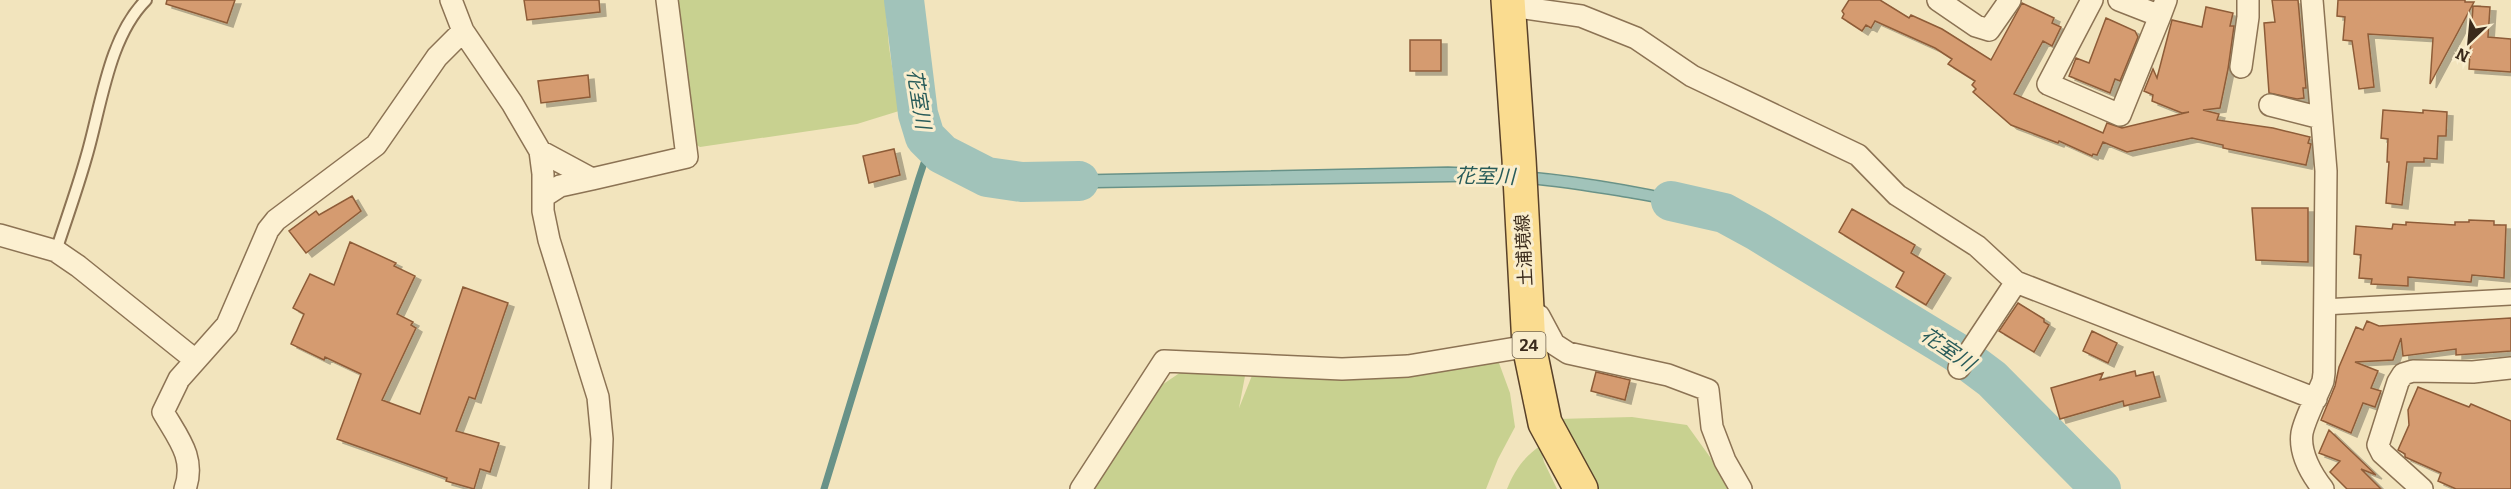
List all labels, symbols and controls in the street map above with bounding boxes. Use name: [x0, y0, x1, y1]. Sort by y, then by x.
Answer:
north arrow: [2439, 12, 2499, 72]
text: N: [2453, 44, 2472, 66]
water label: 花室川: [902, 67, 936, 132]
water label: 花室川: [1455, 163, 1517, 189]
street label: 土浦境線: [1511, 213, 1537, 287]
water label: 花室川: [1916, 322, 1981, 377]
road number: 24: [1512, 332, 1546, 358]

